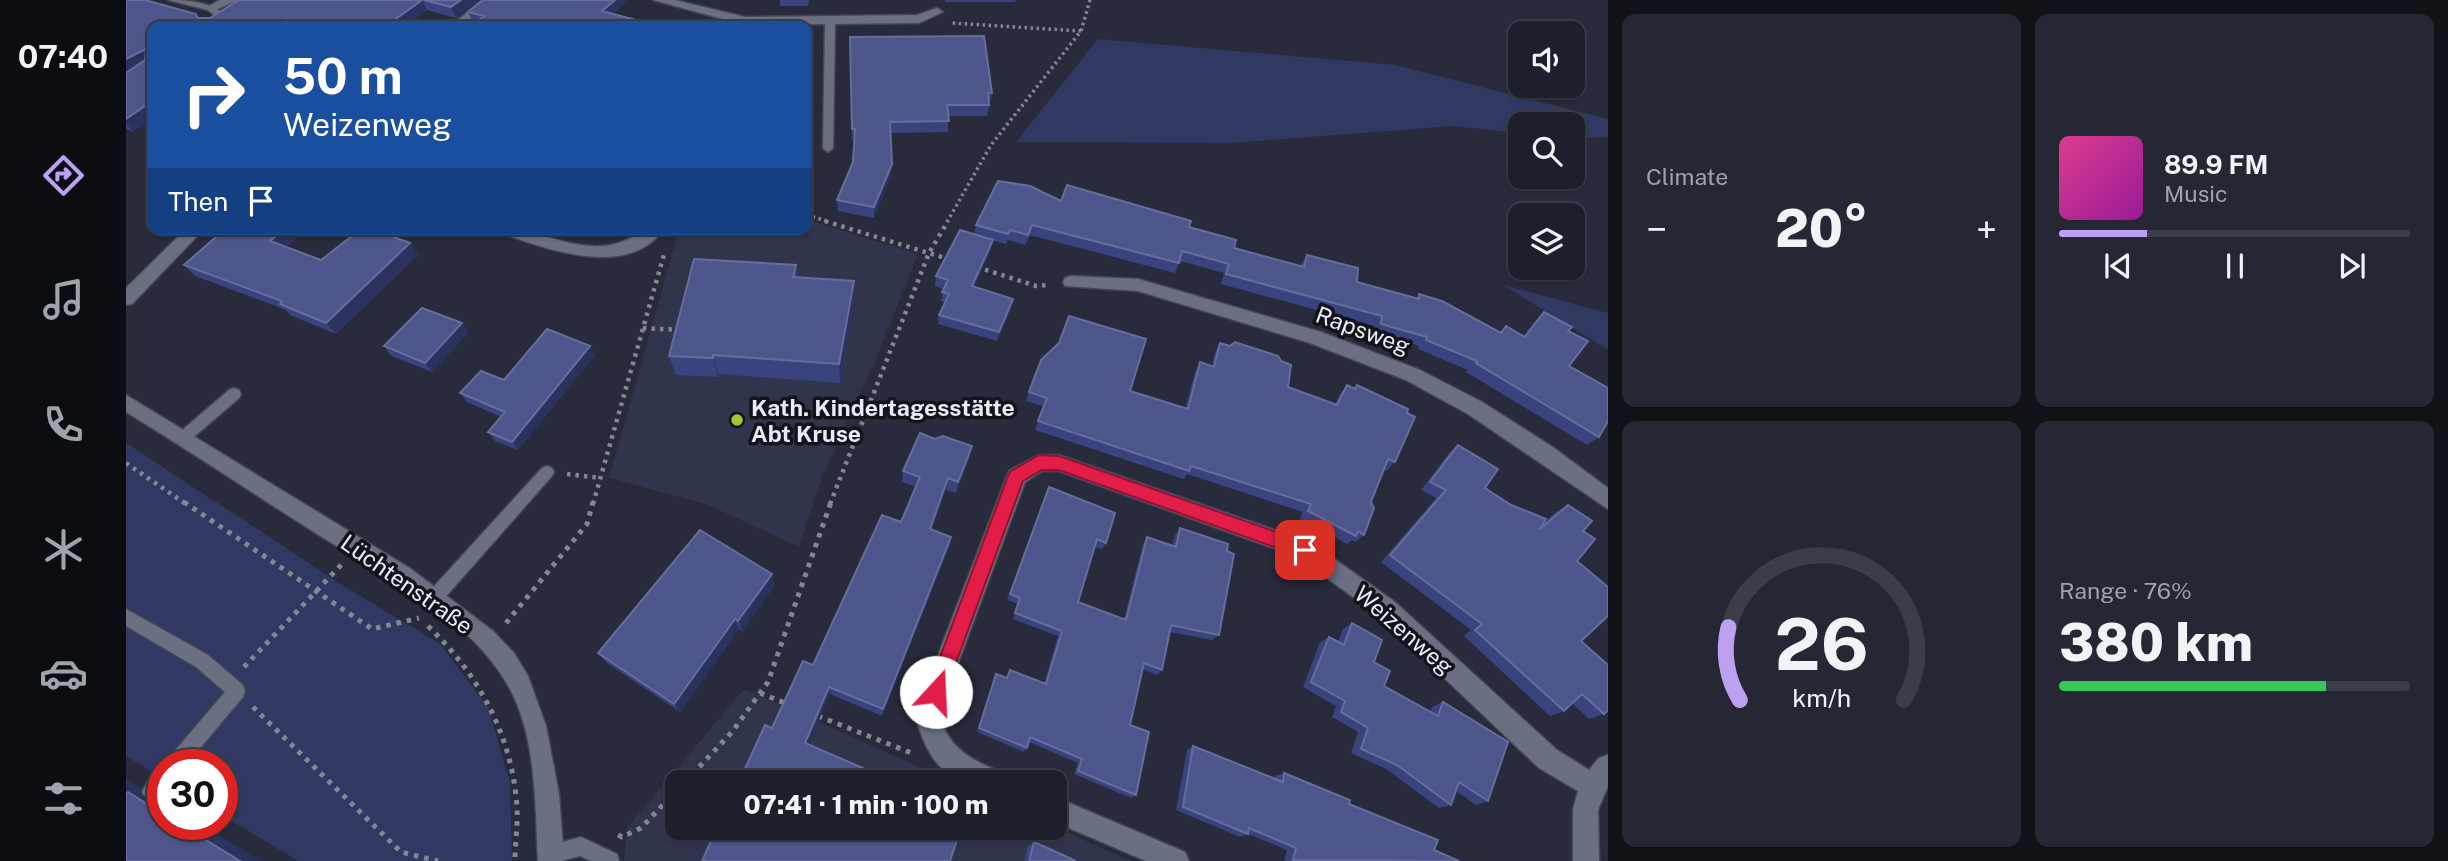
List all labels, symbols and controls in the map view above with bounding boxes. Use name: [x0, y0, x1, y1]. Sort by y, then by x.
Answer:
map controls: [1508, 21, 1585, 280]
button: sound: [1508, 21, 1585, 98]
text: 07:40: [18, 38, 108, 75]
text: 50 m: [283, 47, 403, 105]
icon: right: [168, 49, 259, 140]
text: Weizenweg: [283, 106, 452, 143]
button: search: [1508, 112, 1585, 189]
text: 89.9 FM: [2164, 149, 2268, 180]
icon: directions: [39, 151, 88, 200]
text: Climate: [1646, 163, 1728, 190]
text: Music: [2164, 180, 2228, 207]
icon: arrive: [242, 182, 280, 220]
text: Then: [168, 186, 228, 217]
text: 20°: [1775, 198, 1868, 259]
button: layers: [1508, 203, 1585, 280]
text: −: [1646, 207, 1667, 252]
text: +: [1976, 207, 1997, 252]
icon: previous: [2099, 247, 2137, 285]
icon: pause: [2216, 247, 2254, 285]
icon: next: [2333, 247, 2371, 285]
icon: music: [39, 275, 88, 324]
street label: Rapsweg: [1312, 301, 1414, 359]
place label: Kath. Kindertagesstätte Abt Kruse: [751, 394, 1015, 447]
icon: phone: [39, 400, 88, 449]
marker: Kath. Kindertagesstätte Abt Kruse: [729, 412, 745, 428]
pin: [1275, 520, 1335, 580]
icon: climate: [39, 525, 88, 574]
street label: Lüchtenstraße: [336, 529, 478, 639]
icon: arrive: [1286, 531, 1324, 569]
text: Range · 76%: [2059, 577, 2192, 604]
street label: Weizenweg: [1349, 580, 1459, 680]
text: 26: [1774, 601, 1869, 686]
text: 380 km: [2059, 612, 2253, 673]
icon: car: [39, 649, 88, 698]
position arrow: [899, 655, 973, 729]
text: km/h: [1792, 683, 1851, 713]
speed limit sign: 30: [147, 749, 238, 840]
icon: filters: [39, 774, 88, 823]
text: 07:41 · 1 min · 100 m: [744, 789, 988, 820]

